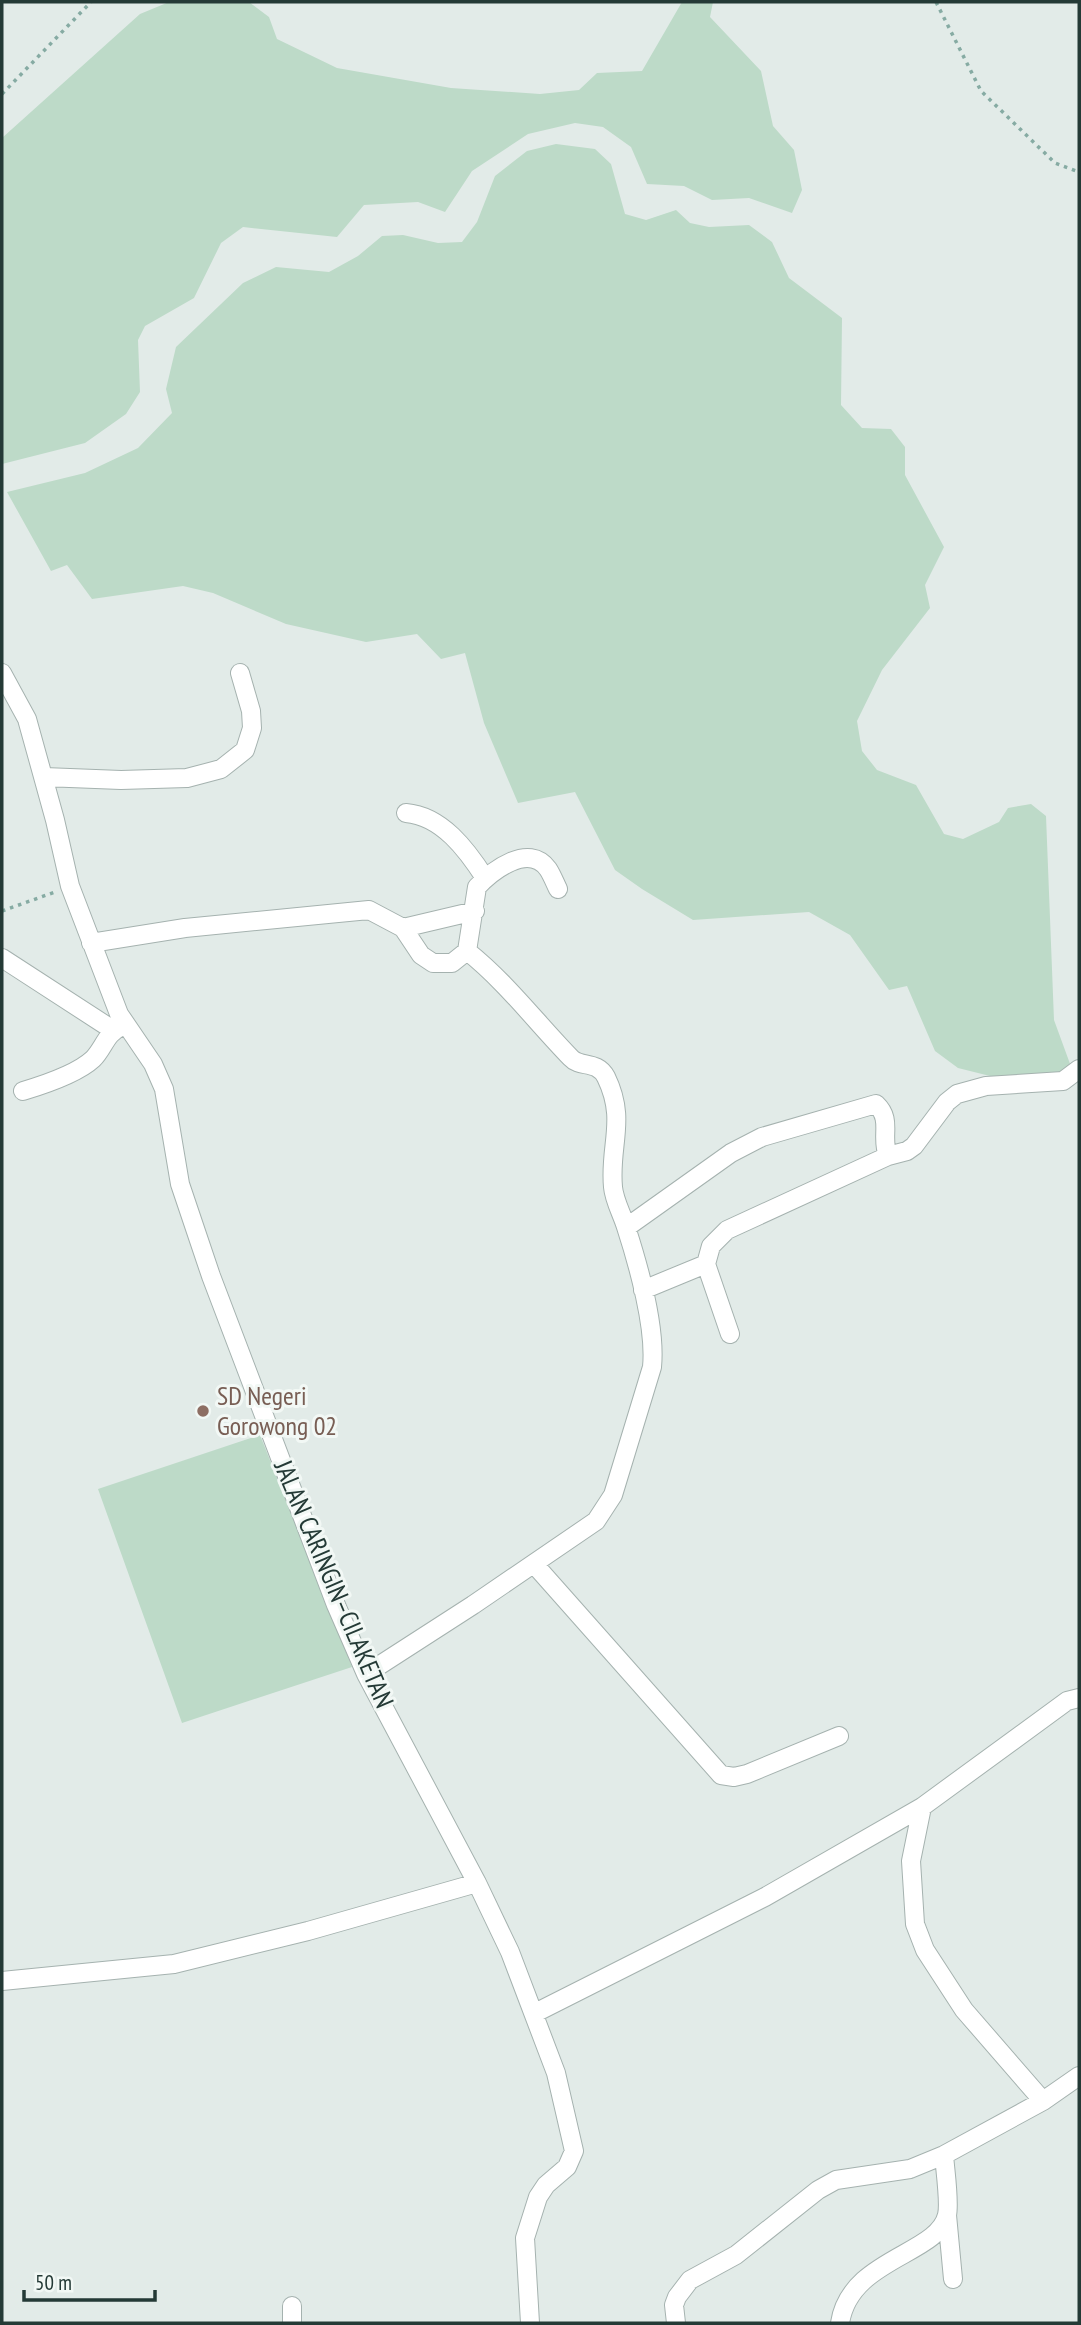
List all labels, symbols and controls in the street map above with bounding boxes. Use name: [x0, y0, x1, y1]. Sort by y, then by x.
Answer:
place label: SD Negeri Gorowong 02: [217, 1379, 337, 1442]
marker: SD Negeri Gorowong 02: [195, 1403, 211, 1419]
street label: JALAN CARINGIN–CILAKETAN: [267, 1454, 402, 1713]
scale bar: [24, 2258, 156, 2302]
text: 50 m: [35, 2269, 72, 2296]

